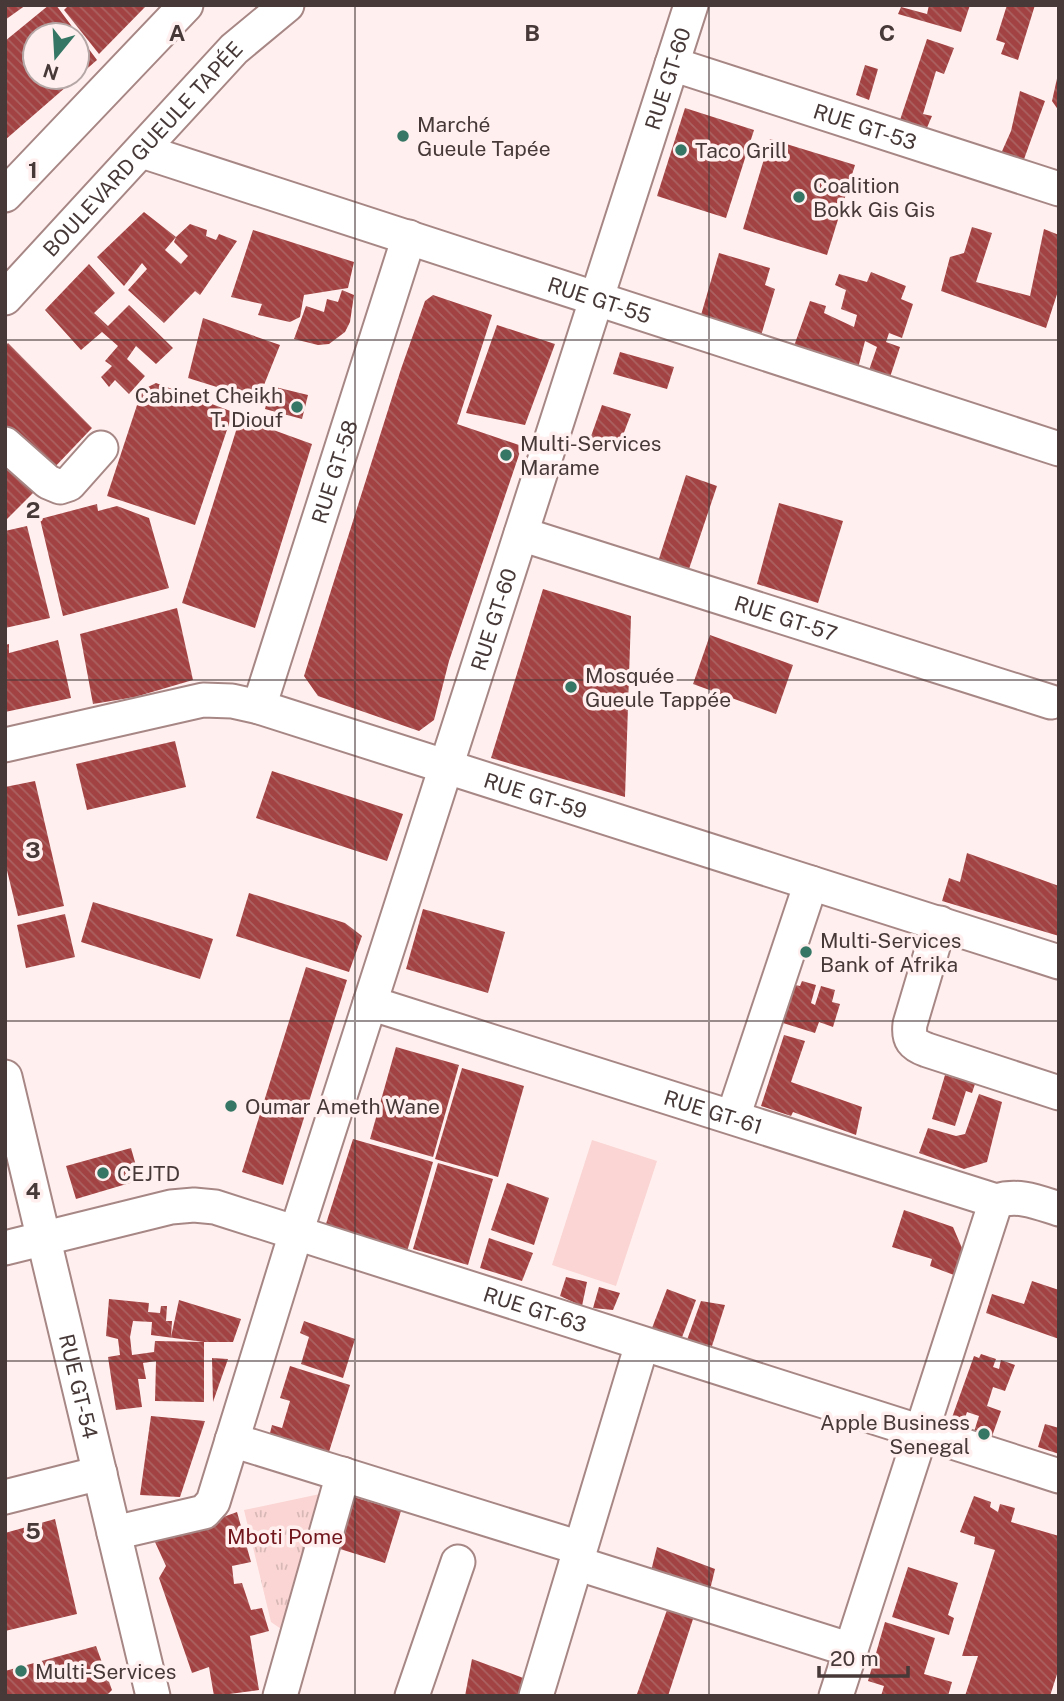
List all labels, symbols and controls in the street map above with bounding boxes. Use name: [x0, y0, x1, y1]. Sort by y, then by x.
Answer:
text: A: [169, 19, 186, 46]
text: B: [524, 19, 540, 46]
text: C: [879, 19, 895, 46]
north arrow: [21, 21, 91, 91]
street label: RUE GT-60: [639, 24, 695, 133]
street label: BOULEVARD GUEULE TAPÉE: [37, 36, 247, 261]
text: N: [40, 59, 61, 85]
street label: RUE GT-53: [810, 98, 920, 155]
place label: Marché Gueule Tapée: [417, 112, 551, 161]
marker: Marché Gueule Tapée: [395, 128, 411, 144]
place label: Taco Grill: [695, 138, 787, 163]
marker: Taco Grill: [673, 142, 689, 158]
text: 1: [28, 156, 38, 183]
place label: Coalition Bokk Gis Gis: [813, 173, 935, 222]
marker: Coalition Bokk Gis Gis: [791, 189, 807, 205]
street label: RUE GT-55: [545, 271, 654, 328]
place label: Cabinet Cheikh T. Diouf: [135, 383, 283, 432]
marker: Cabinet Cheikh T. Diouf: [289, 399, 305, 415]
street label: RUE GT-58: [306, 417, 362, 527]
place label: Multi-Services Marame: [520, 431, 661, 480]
marker: Multi-Services Marame: [498, 447, 514, 463]
text: 2: [26, 496, 40, 523]
street label: RUE GT-60: [465, 565, 522, 674]
street label: RUE GT-57: [731, 590, 841, 646]
place label: Mosquée Gueule Tappée: [585, 663, 731, 712]
marker: Mosquée Gueule Tappée: [563, 679, 579, 695]
street label: RUE GT-59: [481, 767, 590, 823]
text: 3: [25, 836, 41, 863]
place label: Multi-Services Bank of Afrika: [820, 928, 961, 977]
marker: Multi-Services Bank of Afrika: [798, 944, 814, 960]
street label: RUE GT-61: [661, 1084, 766, 1139]
place label: Oumar Ameth Wane: [245, 1094, 440, 1119]
marker: Oumar Ameth Wane: [223, 1098, 239, 1114]
place label: CEJTD: [117, 1161, 180, 1186]
marker: CEJTD: [95, 1165, 111, 1181]
text: 4: [25, 1177, 41, 1204]
street label: RUE GT-63: [480, 1281, 590, 1337]
street label: RUE GT-54: [54, 1331, 104, 1441]
place label: Apple Business Senegal: [820, 1410, 970, 1459]
marker: Apple Business Senegal: [976, 1426, 992, 1442]
text: 5: [25, 1517, 41, 1544]
park label: Mboti Pome: [227, 1524, 343, 1549]
scale bar: [819, 1634, 908, 1678]
text: 20 m: [830, 1646, 879, 1671]
place label: Multi-Services: [35, 1659, 176, 1684]
marker: Multi-Services: [13, 1663, 29, 1679]

